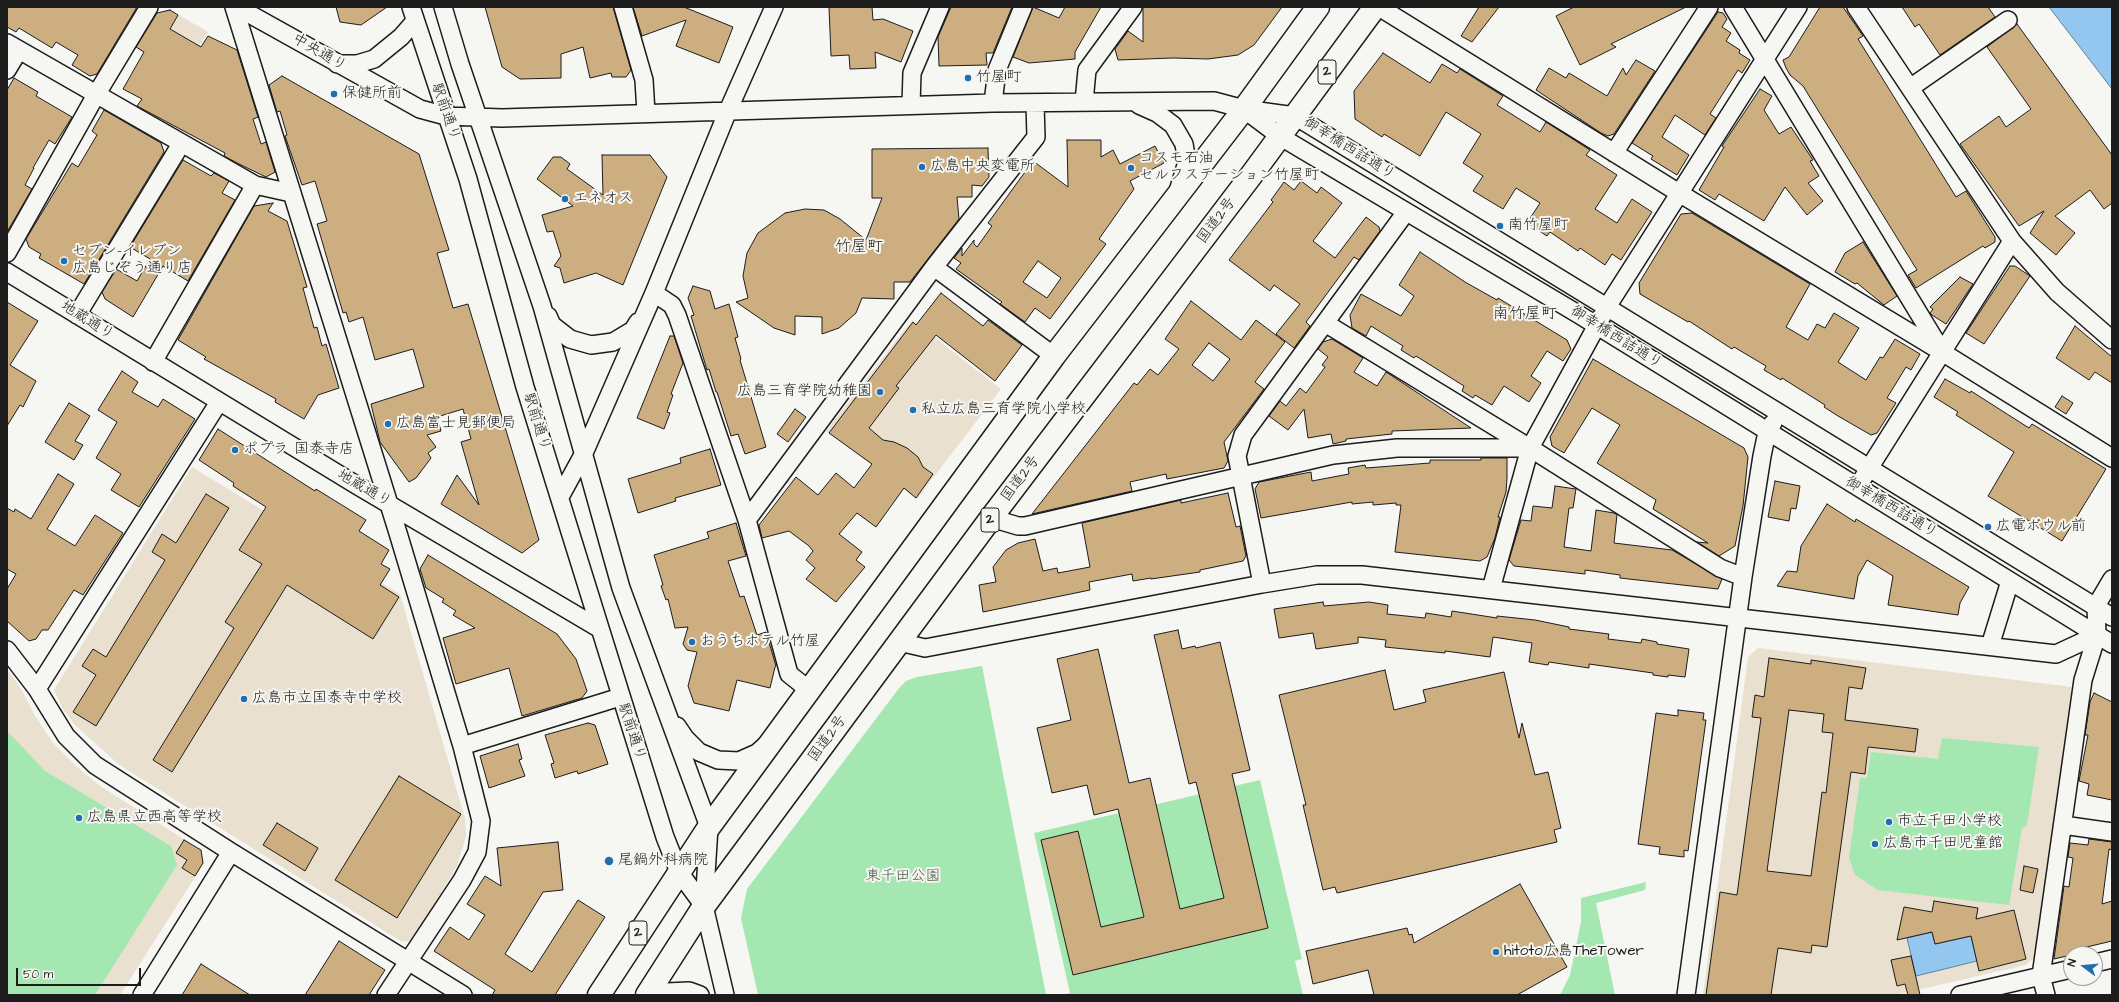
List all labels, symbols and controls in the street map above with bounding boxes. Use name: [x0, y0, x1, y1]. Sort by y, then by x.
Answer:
street label: 中央通り: [289, 30, 349, 76]
road number: 2: [1318, 60, 1336, 84]
place label: 竹屋町: [976, 69, 1021, 87]
marker: 竹屋町: [963, 73, 973, 83]
street label: 駅前通り: [427, 81, 463, 143]
place label: 保健所前: [342, 85, 402, 103]
marker: 保健所前: [329, 89, 339, 99]
street label: 御幸橋西詰通り: [1300, 114, 1398, 184]
place label: コスモ石油 セルフステーション竹屋町: [1139, 150, 1319, 185]
place label: 広島中央変電所: [930, 158, 1035, 176]
marker: 広島中央変電所: [917, 162, 927, 172]
marker: コスモ石油 セルフステーション竹屋町: [1126, 163, 1136, 173]
place label: エネオス: [573, 190, 633, 208]
marker: エネオス: [560, 194, 570, 204]
street label: 国道2号: [1194, 194, 1240, 248]
place label: 南竹屋町: [1508, 217, 1568, 235]
marker: 南竹屋町: [1495, 221, 1505, 231]
district label: 竹屋町: [835, 238, 883, 258]
place label: セブン-イレブン 広島じぞう通り店: [72, 243, 192, 278]
marker: セブン-イレブン 広島じぞう通り店: [59, 256, 69, 266]
street label: 地蔵通り: [57, 297, 117, 345]
street label: 御幸橋西詰通り: [1567, 303, 1665, 373]
district label: 南竹屋町: [1493, 305, 1557, 325]
place label: 広島三育学院幼稚園: [737, 383, 872, 401]
marker: 広島三育学院幼稚園: [875, 387, 885, 397]
street label: 駅前通り: [519, 391, 553, 453]
place label: 私立広島三育学院小学校: [921, 401, 1086, 419]
marker: 私立広島三育学院小学校: [908, 405, 918, 415]
place label: 広島富士見郵便局: [396, 415, 516, 433]
marker: 広島富士見郵便局: [383, 419, 393, 429]
place label: ポプラ 国泰寺店: [243, 441, 354, 459]
marker: ポプラ 国泰寺店: [230, 445, 240, 455]
street label: 国道2号: [998, 452, 1044, 506]
street label: 地蔵通り: [334, 466, 394, 512]
street label: 御幸橋西詰通り: [1841, 473, 1941, 543]
road number: 2: [981, 508, 999, 532]
place label: 広電ボウル前: [1996, 518, 2086, 536]
marker: 広電ボウル前: [1983, 522, 1993, 532]
place label: おうちホテル竹屋: [700, 633, 820, 651]
marker: おうちホテル竹屋: [687, 637, 697, 647]
place label: 広島市立国泰寺中学校: [252, 690, 402, 708]
marker: 広島市立国泰寺中学校: [239, 694, 249, 704]
street label: 駅前通り: [613, 701, 649, 763]
street label: 国道2号: [805, 712, 851, 766]
place label: 広島県立西高等学校: [87, 809, 222, 827]
marker: 広島県立西高等学校: [74, 813, 84, 823]
place label: 市立千田小学校: [1897, 813, 2002, 831]
marker: 市立千田小学校: [1884, 817, 1894, 827]
place label: 広島市千田児童館: [1883, 835, 2003, 853]
marker: 広島市千田児童館: [1870, 839, 1880, 849]
place label: 尾鍋外科病院: [618, 852, 708, 870]
marker: 尾鍋外科病院: [603, 855, 615, 867]
park label: 東千田公園: [866, 868, 940, 886]
road number: 2: [629, 921, 647, 945]
place label: hitoto広島TheTower: [1504, 943, 1644, 961]
north arrow: [2063, 946, 2103, 986]
marker: hitoto広島TheTower: [1491, 947, 1501, 957]
text: N: [2064, 957, 2080, 968]
scale bar: [18, 960, 143, 986]
text: 50 m: [23, 966, 53, 983]

